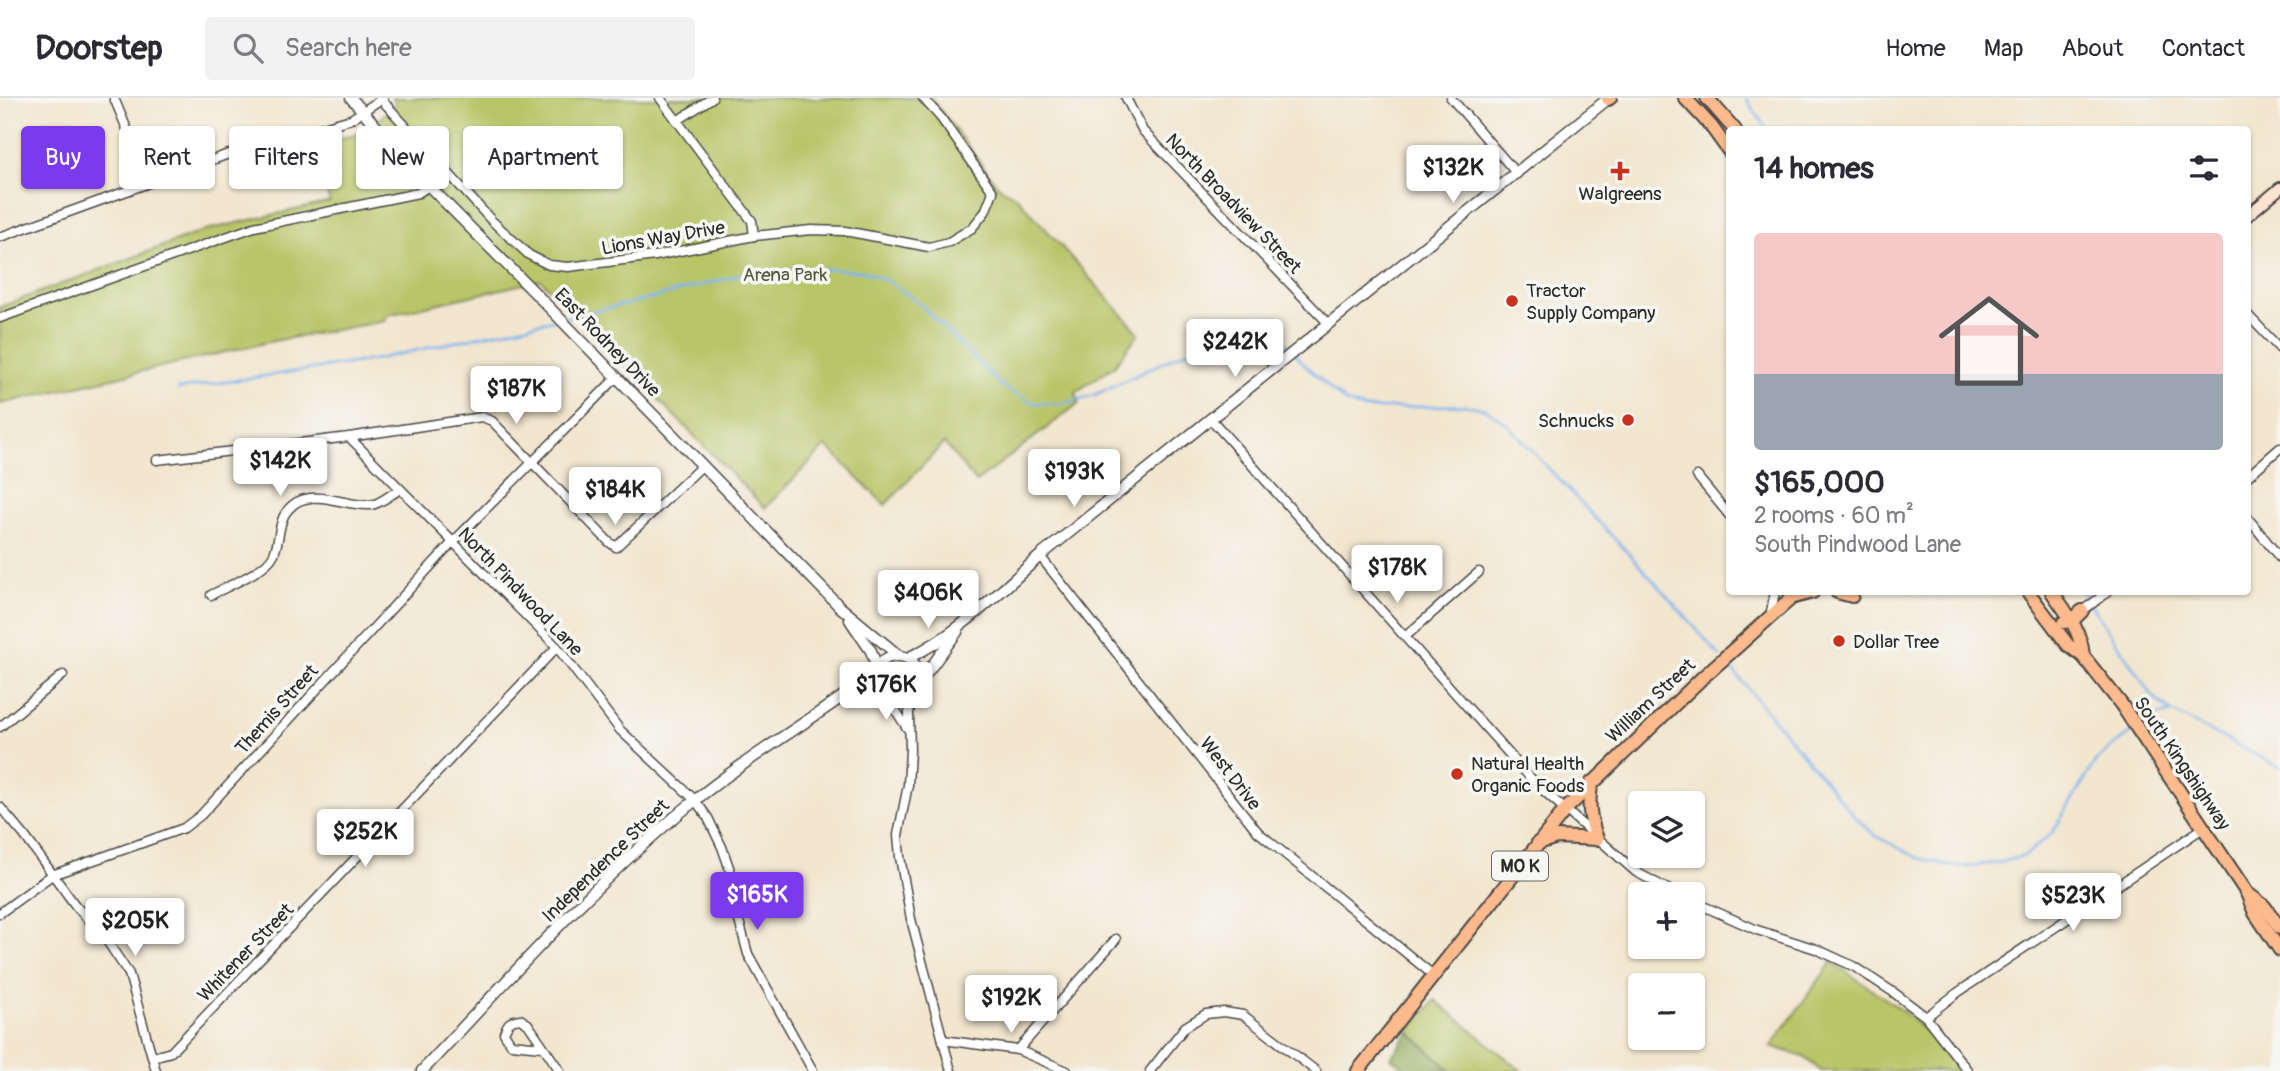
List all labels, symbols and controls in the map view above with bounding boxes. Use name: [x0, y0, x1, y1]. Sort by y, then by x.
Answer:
search box: [205, 17, 695, 80]
text: Doorstep: [35, 28, 163, 69]
icon: search: [229, 29, 267, 67]
text: Search here: [285, 32, 412, 64]
text: Home: [1885, 34, 1946, 63]
text: Map: [1984, 34, 2024, 63]
text: About: [2062, 34, 2124, 63]
text: Contact: [2162, 34, 2245, 63]
chip: Buy: [21, 126, 105, 189]
chip: Rent: [119, 126, 215, 189]
chip: Filters: [229, 126, 342, 189]
chip: New: [356, 126, 449, 189]
chip: Apartment: [463, 126, 623, 189]
street label: North Broadview Street: [1160, 129, 1307, 279]
pin: $132K: [1404, 146, 1502, 205]
icon: filters: [2185, 149, 2223, 187]
text: 14 homes: [1754, 150, 1874, 187]
text: $132K: [1422, 153, 1484, 182]
marker: Walgreens: [1612, 163, 1628, 179]
place label: Walgreens: [1579, 182, 1662, 206]
street label: Lions Way Drive: [600, 215, 727, 261]
park label: Arena Park: [743, 263, 827, 287]
icon: home: [1926, 278, 2052, 404]
place label: Tractor Supply Company: [1526, 279, 1655, 325]
street label: East Rodney Drive: [549, 283, 666, 403]
marker: Tractor Supply Company: [1504, 293, 1520, 309]
pin: $242K: [1186, 320, 1284, 379]
text: $242K: [1202, 327, 1268, 356]
pin: $187K: [467, 366, 565, 426]
text: $187K: [486, 374, 546, 403]
place label: Schnucks: [1538, 409, 1614, 433]
marker: Schnucks: [1620, 412, 1636, 428]
pin: $142K: [231, 438, 329, 498]
text: $142K: [249, 446, 311, 475]
pin: $193K: [1025, 450, 1123, 509]
text: $193K: [1044, 457, 1104, 486]
text: $165,000: [1754, 464, 1885, 501]
pin: $184K: [566, 468, 664, 527]
text: $184K: [585, 475, 645, 504]
text: 2 rooms · 60 m²: [1754, 501, 1914, 530]
street label: North Pindwood Lane: [453, 522, 588, 662]
text: South Pindwood Lane: [1754, 530, 1961, 559]
pin: $178K: [1348, 546, 1446, 605]
text: $178K: [1367, 553, 1427, 582]
pin: $406K: [879, 570, 977, 630]
text: $406K: [894, 578, 962, 607]
place label: Dollar Tree: [1853, 630, 1940, 654]
marker: Dollar Tree: [1831, 633, 1847, 649]
street label: William Street: [1601, 653, 1701, 748]
street label: Themis Street: [230, 659, 324, 760]
pin: $176K: [837, 662, 935, 722]
text: $176K: [856, 670, 916, 699]
street label: South Kingshighway: [2129, 692, 2236, 835]
street label: West Drive: [1194, 732, 1267, 816]
place label: Natural Health Organic Foods: [1471, 752, 1585, 798]
marker: Natural Health Organic Foods: [1449, 766, 1465, 782]
map controls: [1628, 791, 1705, 1050]
button: layers: [1628, 791, 1705, 868]
street label: Independence Street: [537, 794, 675, 928]
pin: $252K: [316, 810, 414, 869]
text: $252K: [333, 817, 397, 846]
road number: MO K: [1492, 852, 1548, 880]
pin: $165K: [708, 872, 806, 932]
pin: $523K: [2024, 874, 2122, 933]
text: $165K: [726, 880, 788, 909]
text: $523K: [2041, 881, 2105, 910]
button: +: [1628, 882, 1705, 959]
pin: $205K: [86, 898, 184, 958]
street label: Whitener Street: [193, 898, 299, 1007]
text: $205K: [101, 906, 169, 935]
button: −: [1628, 973, 1705, 1050]
pin: $192K: [962, 976, 1060, 1035]
text: $192K: [981, 983, 1041, 1012]

